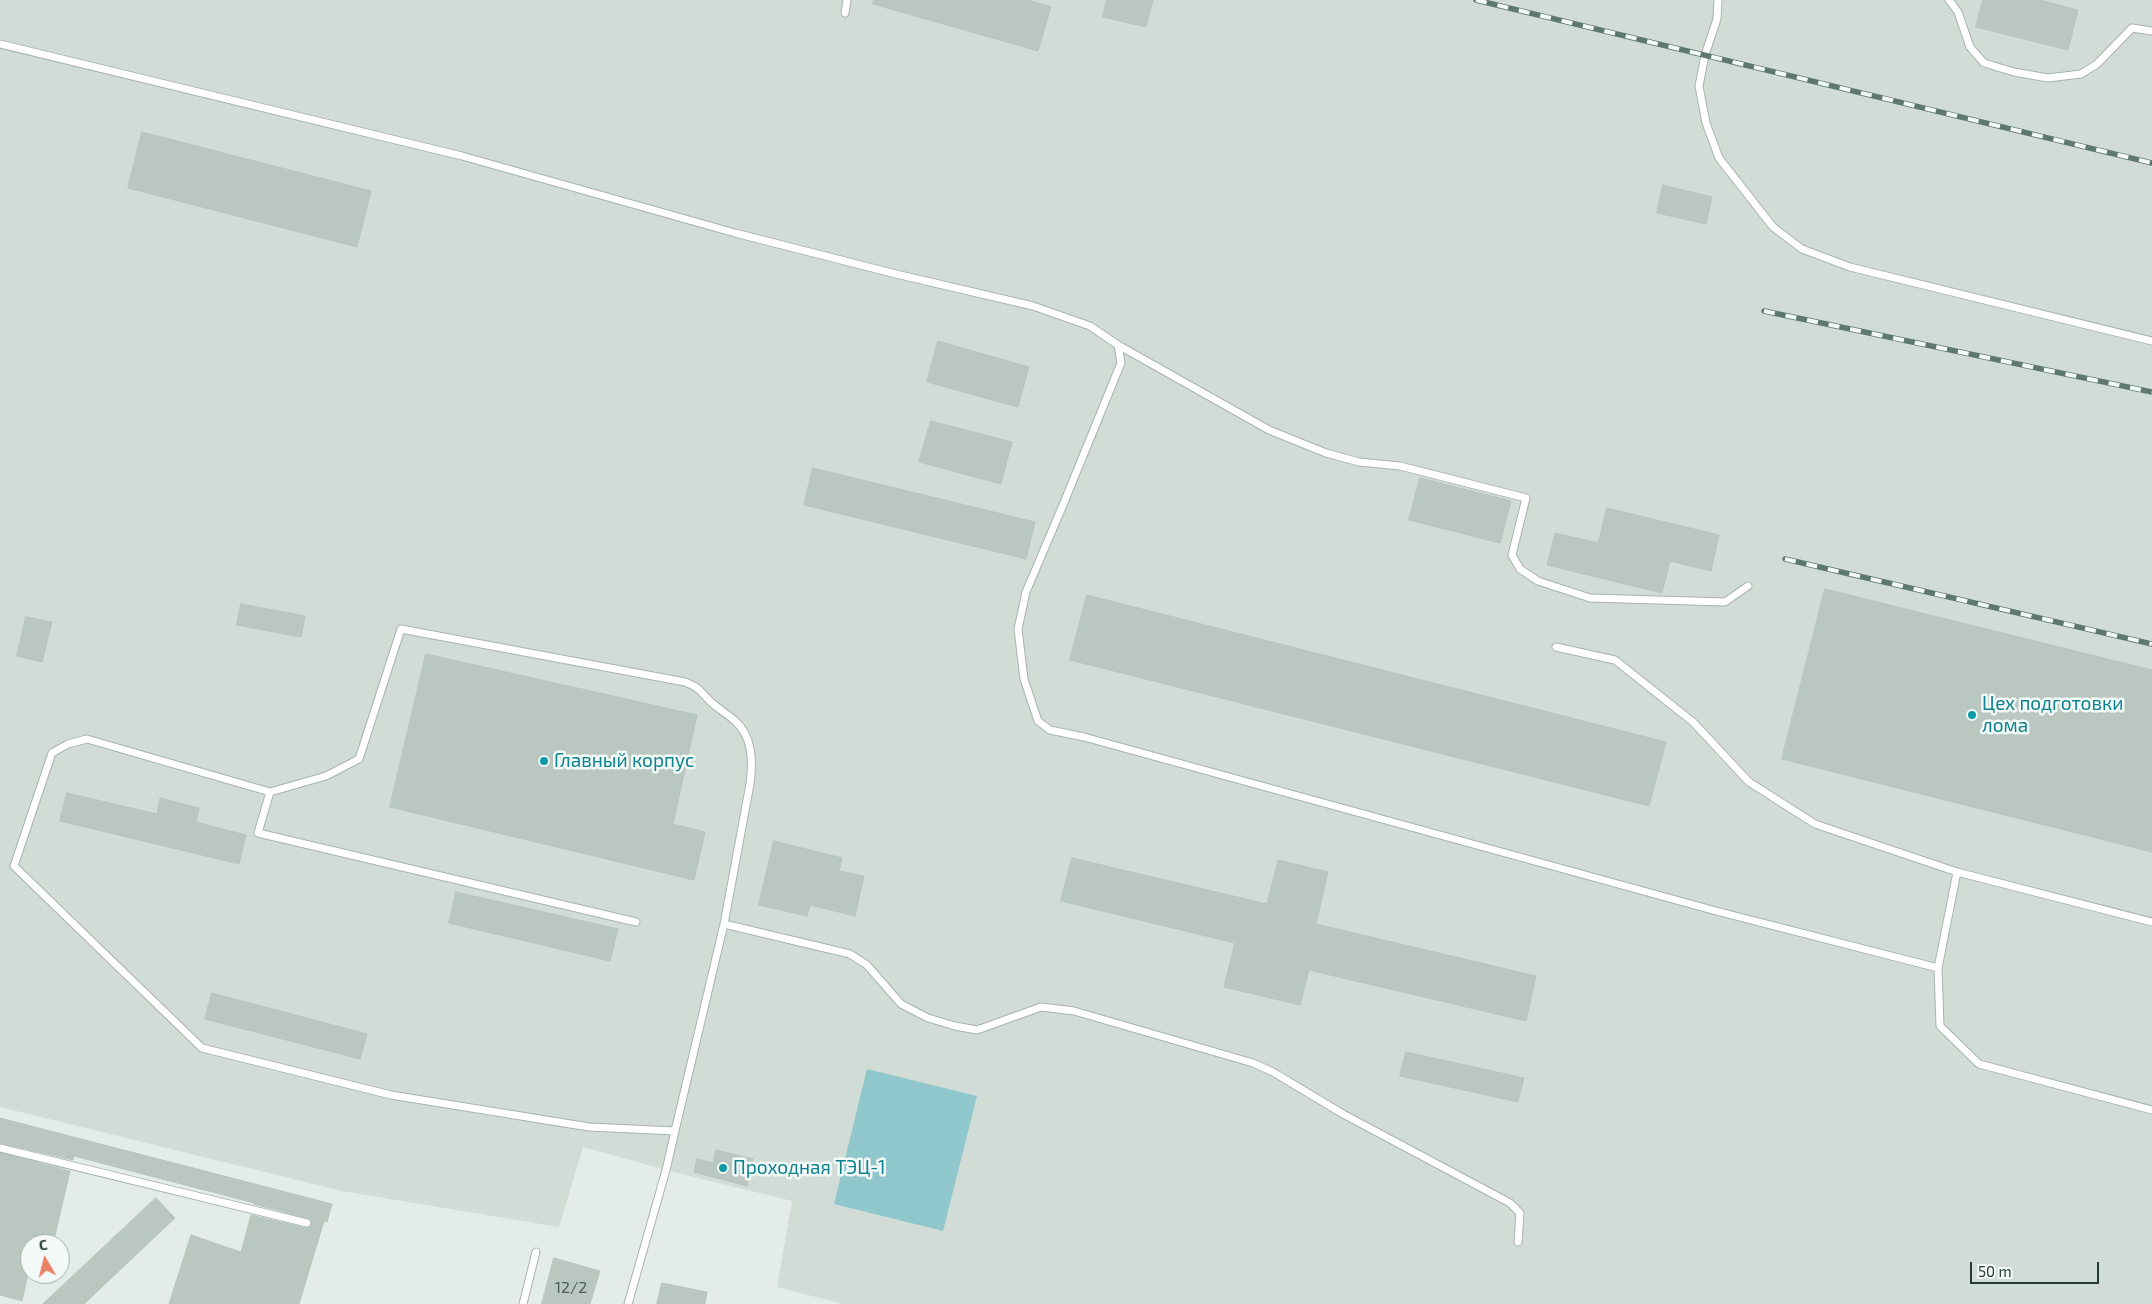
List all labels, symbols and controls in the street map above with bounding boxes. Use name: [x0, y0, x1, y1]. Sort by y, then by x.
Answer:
place label: Цех подготовки лома: [1982, 693, 2123, 737]
marker: Цех подготовки лома: [1966, 709, 1978, 721]
place label: Главный корпус: [554, 750, 694, 772]
marker: Главный корпус: [538, 755, 550, 767]
place label: Проходная ТЭЦ-1: [733, 1157, 886, 1179]
marker: Проходная ТЭЦ-1: [717, 1162, 729, 1174]
north arrow: [20, 1234, 70, 1284]
text: С: [38, 1236, 48, 1254]
scale bar: [1972, 1252, 2101, 1284]
text: 50 m: [1978, 1262, 2012, 1280]
house number: 12/2: [555, 1278, 587, 1298]

